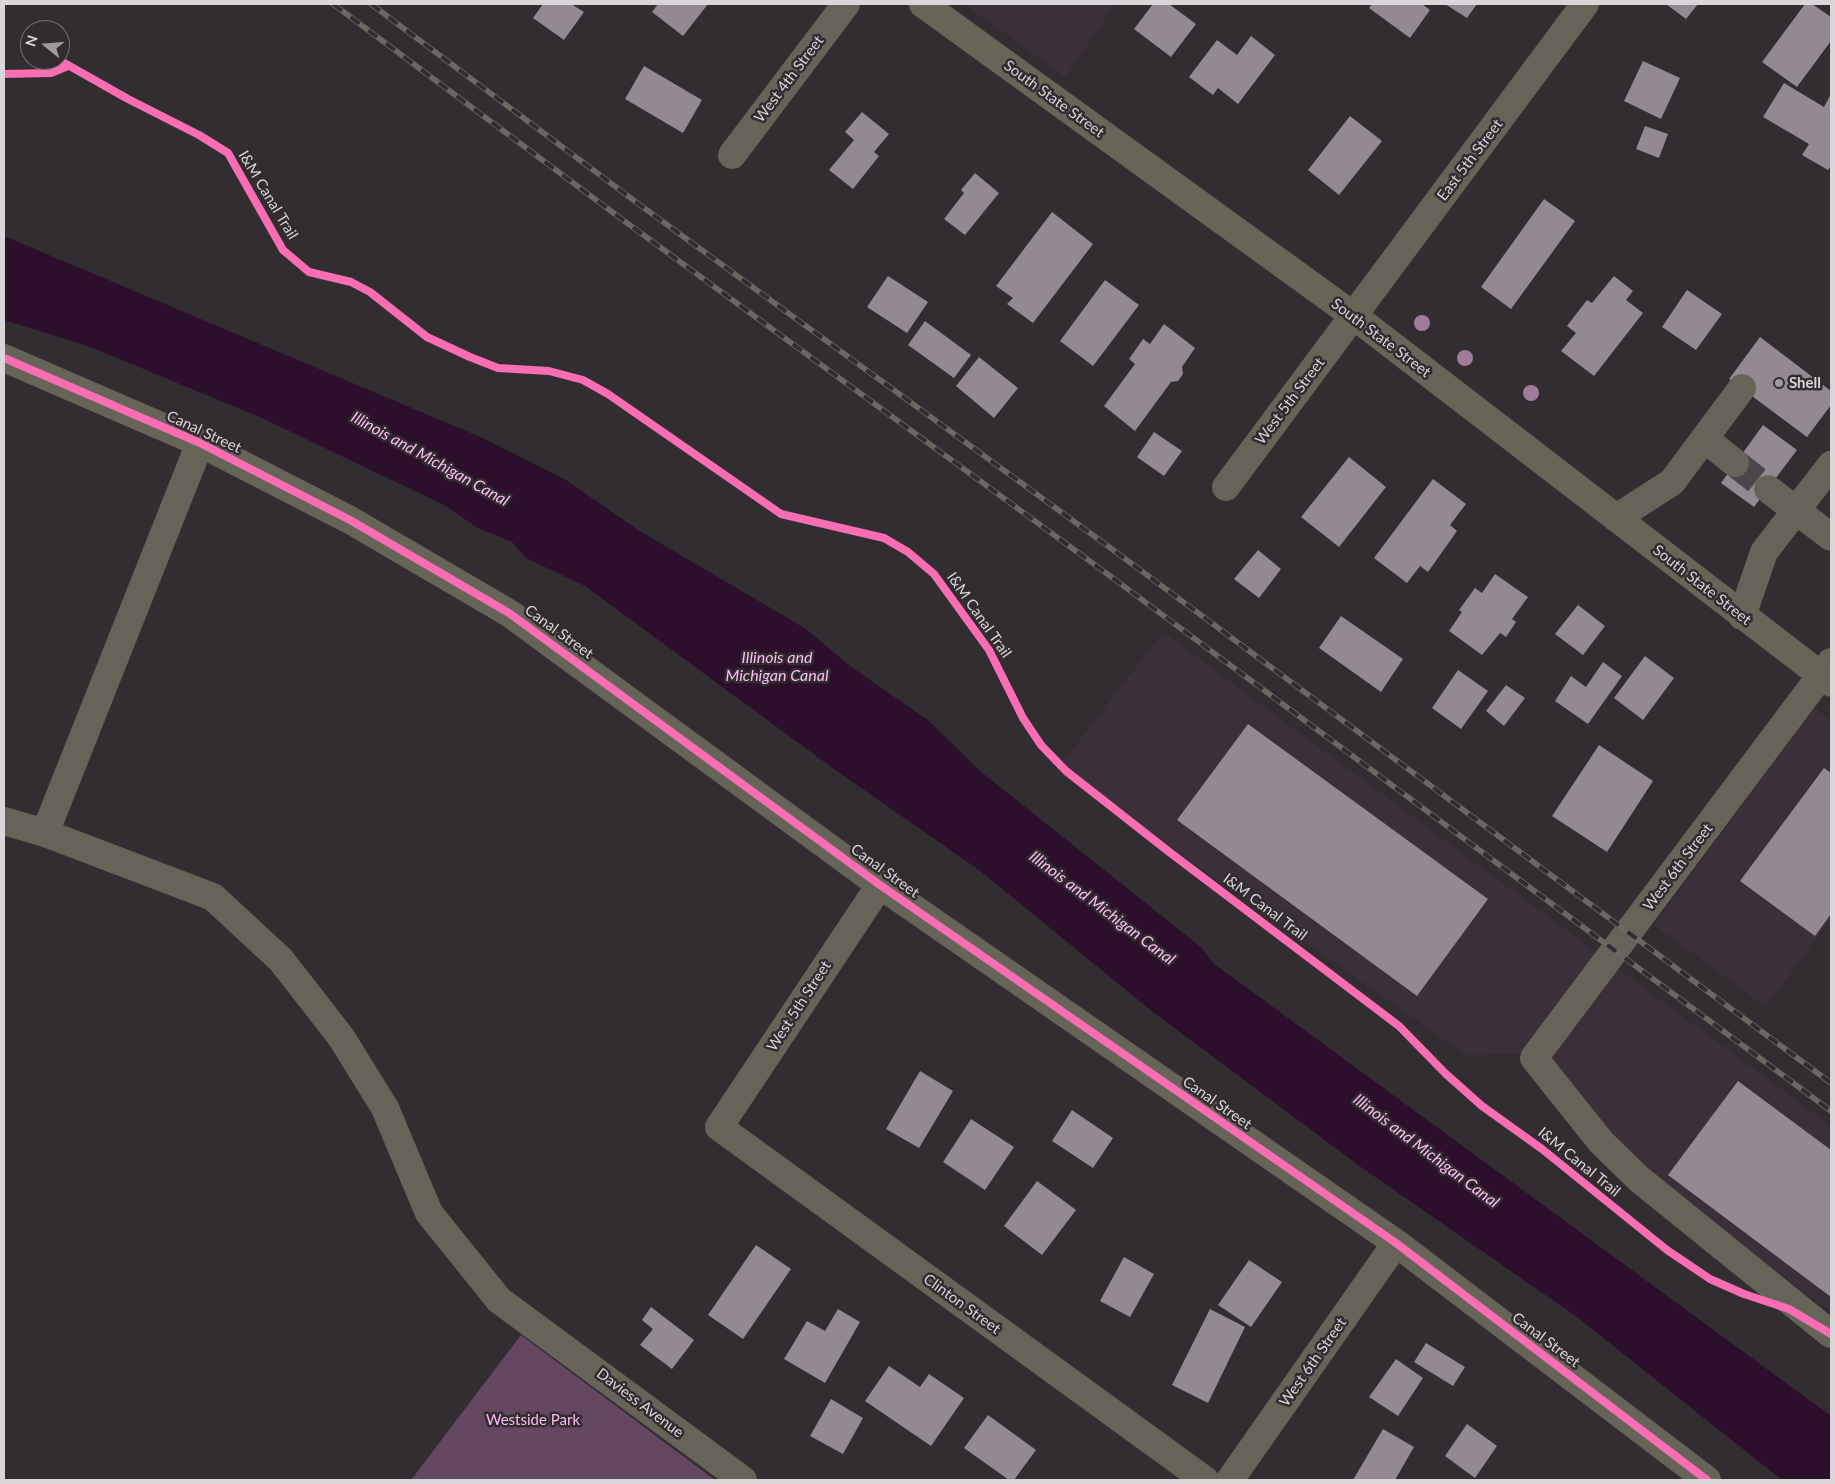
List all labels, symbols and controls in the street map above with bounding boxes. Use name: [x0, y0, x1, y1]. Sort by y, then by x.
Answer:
north arrow: [20, 20, 70, 70]
street label: West 4th Street: [750, 32, 828, 126]
text: N: [21, 33, 41, 48]
street label: South State Street: [1000, 57, 1108, 141]
street label: East 5th Street: [1433, 116, 1507, 204]
street label: I&M Canal Trail: [234, 147, 302, 243]
street label: South State Street: [1328, 295, 1434, 381]
street label: West 5th Street: [1251, 354, 1329, 448]
place label: Shell: [1789, 374, 1821, 392]
marker: Shell: [1773, 377, 1785, 389]
street label: Canal Street: [164, 407, 244, 457]
water label: Illinois and Michigan Canal: [348, 408, 512, 510]
street label: South State Street: [1649, 541, 1755, 629]
street label: I&M Canal Trail: [943, 569, 1015, 661]
street label: Canal Street: [521, 601, 597, 663]
water label: Illinois and Michigan Canal: [725, 648, 829, 686]
street label: West 6th Street: [1639, 820, 1717, 914]
street label: Canal Street: [847, 840, 923, 902]
water label: Illinois and Michigan Canal: [1025, 847, 1179, 969]
street label: I&M Canal Trail: [1219, 870, 1311, 944]
street label: West 5th Street: [763, 957, 835, 1055]
street label: Canal Street: [1179, 1073, 1255, 1133]
water label: Illinois and Michigan Canal: [1349, 1090, 1503, 1212]
street label: I&M Canal Trail: [1534, 1123, 1624, 1201]
street label: Clinton Street: [920, 1270, 1004, 1338]
street label: Canal Street: [1509, 1309, 1583, 1371]
street label: West 6th Street: [1276, 1314, 1350, 1410]
street label: Daviess Avenue: [593, 1364, 687, 1442]
park label: Westside Park: [486, 1411, 580, 1429]

